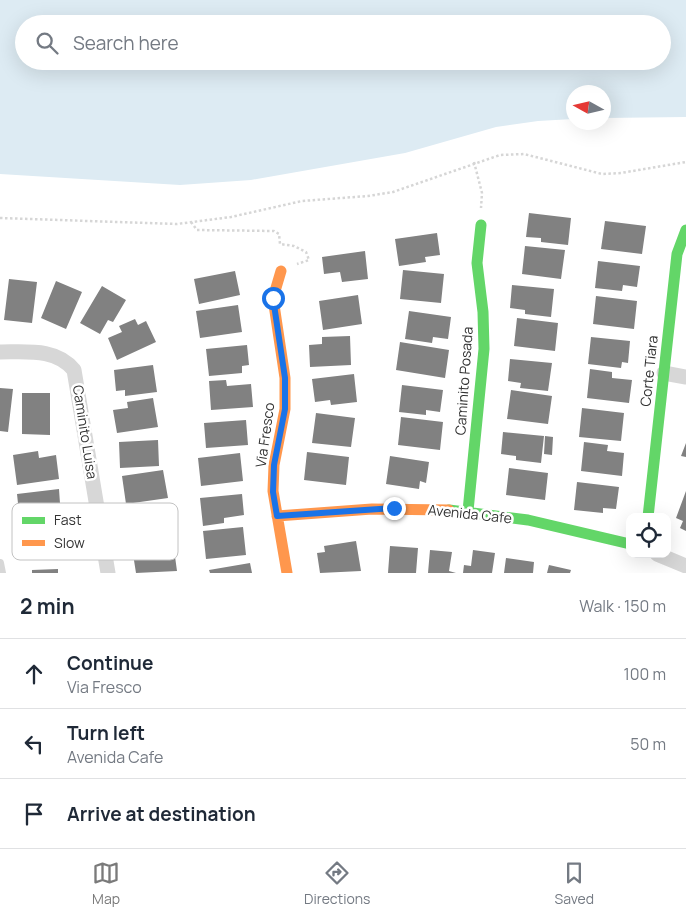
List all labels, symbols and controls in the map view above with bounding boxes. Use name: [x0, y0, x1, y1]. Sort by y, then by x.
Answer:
search box: [15, 15, 671, 70]
icon: search: [33, 29, 61, 57]
text: Search here: [73, 30, 179, 56]
north arrow: [566, 85, 611, 130]
route start: [262, 287, 285, 310]
street label: Caminito Posada: [450, 326, 477, 436]
street label: Corte Tiara: [635, 334, 662, 408]
street label: Caminito Luisa: [69, 384, 102, 480]
street label: Via Fresco: [251, 401, 278, 469]
route end: [383, 497, 406, 520]
street label: Avenida Cafe: [427, 500, 513, 527]
legend: [12, 503, 178, 560]
text: Fast: [54, 510, 82, 529]
map controls: [626, 513, 671, 558]
button: locate: [626, 513, 671, 558]
text: Slow: [54, 533, 85, 552]
text: 2 min: [20, 592, 75, 620]
text: Walk · 150 m: [579, 595, 666, 617]
text: Continue: [67, 650, 153, 676]
icon: ahead: [20, 660, 48, 688]
text: 100 m: [623, 663, 666, 685]
text: Via Fresco: [67, 676, 142, 698]
text: Turn left: [67, 720, 145, 746]
icon: left: [20, 730, 48, 758]
text: 50 m: [630, 733, 666, 755]
text: Avenida Cafe: [67, 746, 163, 768]
icon: arrive: [20, 800, 48, 828]
text: Arrive at destination: [67, 801, 256, 827]
tab: Map: [92, 859, 120, 908]
tab: Directions: [304, 859, 370, 908]
tab: Saved: [555, 859, 594, 908]

